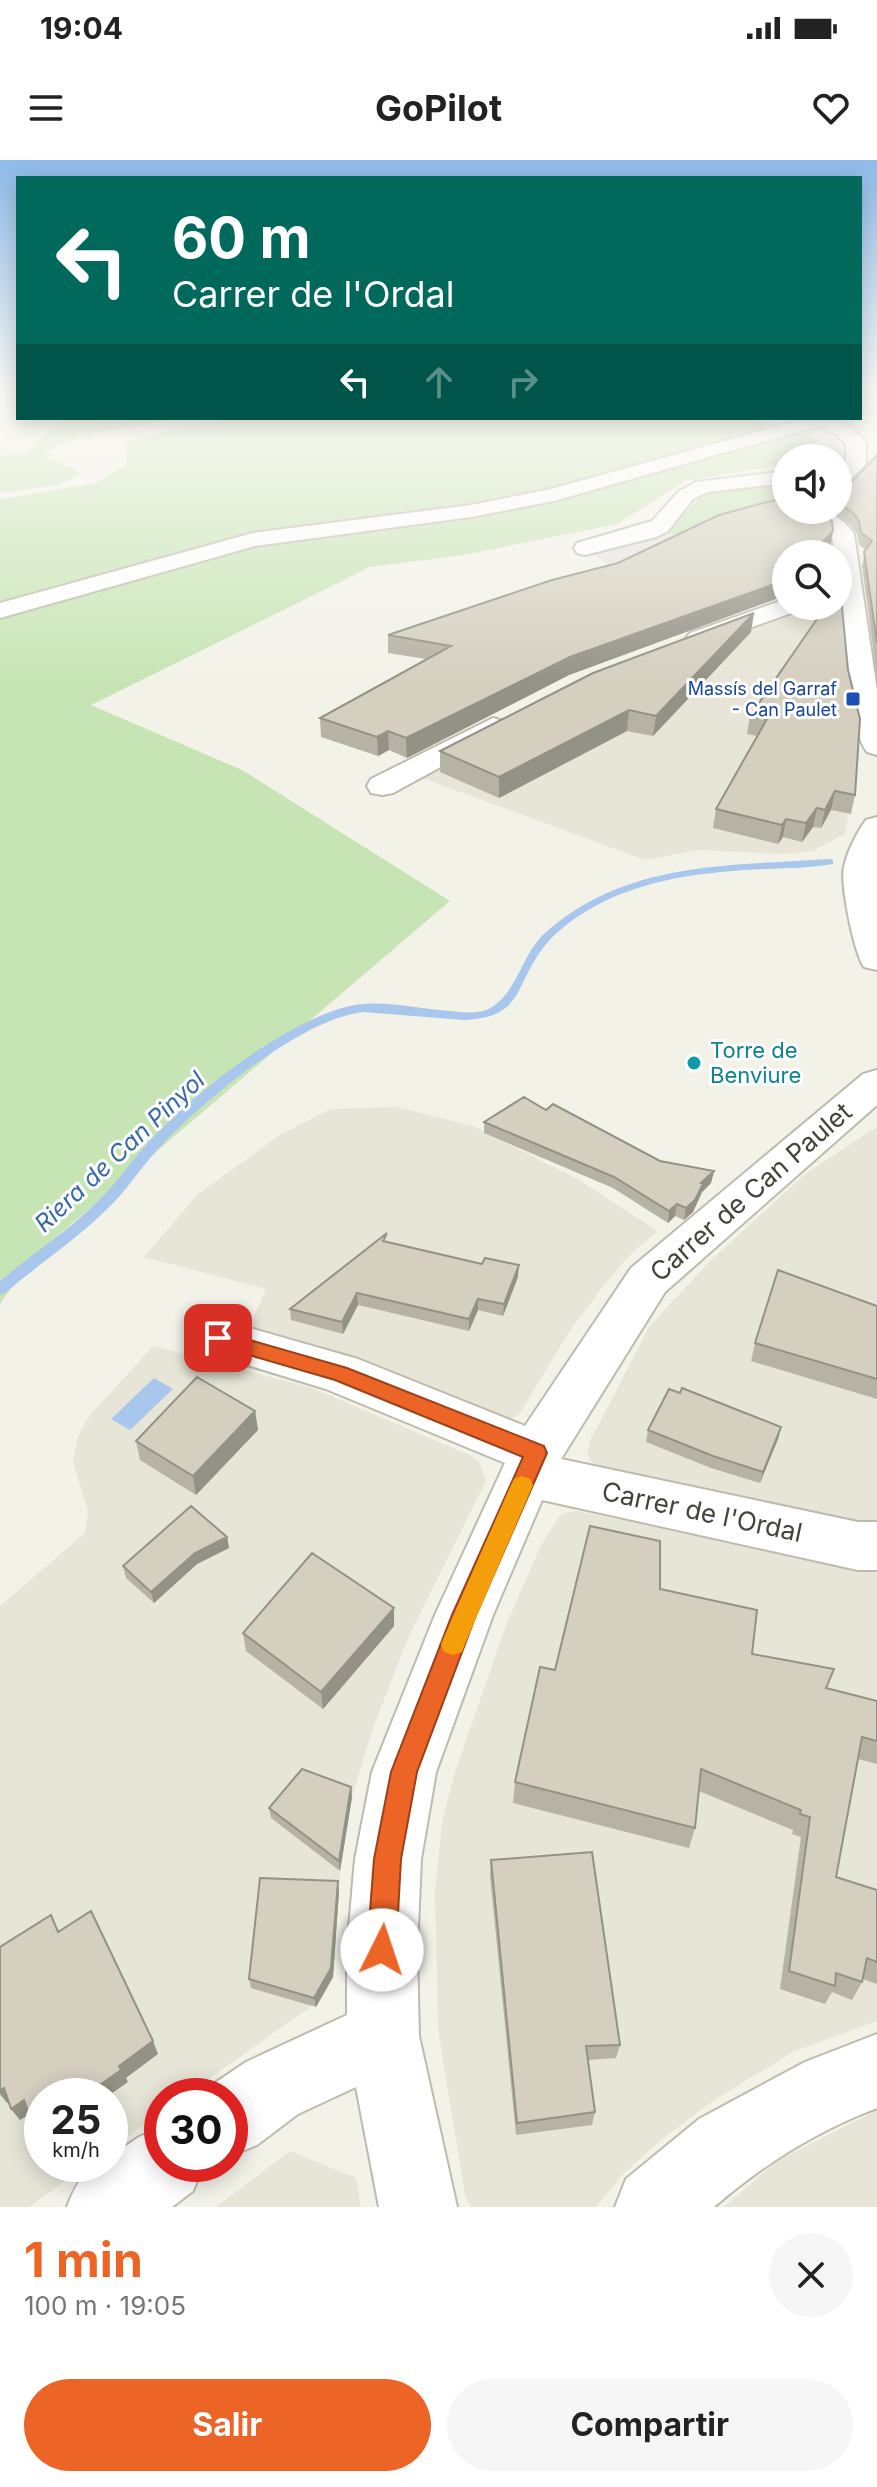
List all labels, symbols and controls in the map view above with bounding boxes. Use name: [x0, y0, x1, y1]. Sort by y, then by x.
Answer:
text: 19:04: [40, 10, 123, 46]
icon: menu: [24, 86, 68, 130]
text: GoPilot: [375, 86, 502, 130]
icon: heart: [809, 86, 853, 130]
text: 60 m: [172, 204, 311, 272]
icon: left: [40, 208, 144, 312]
text: Carrer de l'Ordal: [172, 272, 454, 316]
icon: left: [333, 360, 377, 404]
icon: ahead: [417, 360, 461, 404]
icon: right: [501, 360, 545, 404]
map controls: [772, 444, 852, 620]
button: sound: [772, 444, 852, 524]
button: search: [772, 540, 852, 620]
place label: Massís del Garraf - Can Paulet: [688, 678, 837, 720]
marker: Massís del Garraf - Can Paulet: [844, 690, 862, 708]
place label: Torre de Benviure: [710, 1037, 801, 1088]
marker: Torre de Benviure: [685, 1054, 703, 1072]
water label: Riera de Can Pinyol: [29, 1065, 211, 1238]
street label: Carrer de Can Paulet: [644, 1096, 858, 1287]
pin: [184, 1304, 252, 1372]
icon: arrive: [196, 1316, 240, 1360]
street label: Carrer de l'Ordal: [599, 1475, 805, 1548]
position arrow: [340, 1908, 424, 1992]
speed limit sign: 30: [144, 2078, 248, 2182]
text: 25: [51, 2095, 101, 2144]
text: km/h: [52, 2138, 100, 2162]
text: 1 min: [24, 2230, 143, 2289]
button: close: [769, 2233, 853, 2317]
text: 100 m · 19:05: [24, 2290, 186, 2321]
button: Salir: [24, 2379, 431, 2471]
button: Compartir: [447, 2379, 853, 2471]

